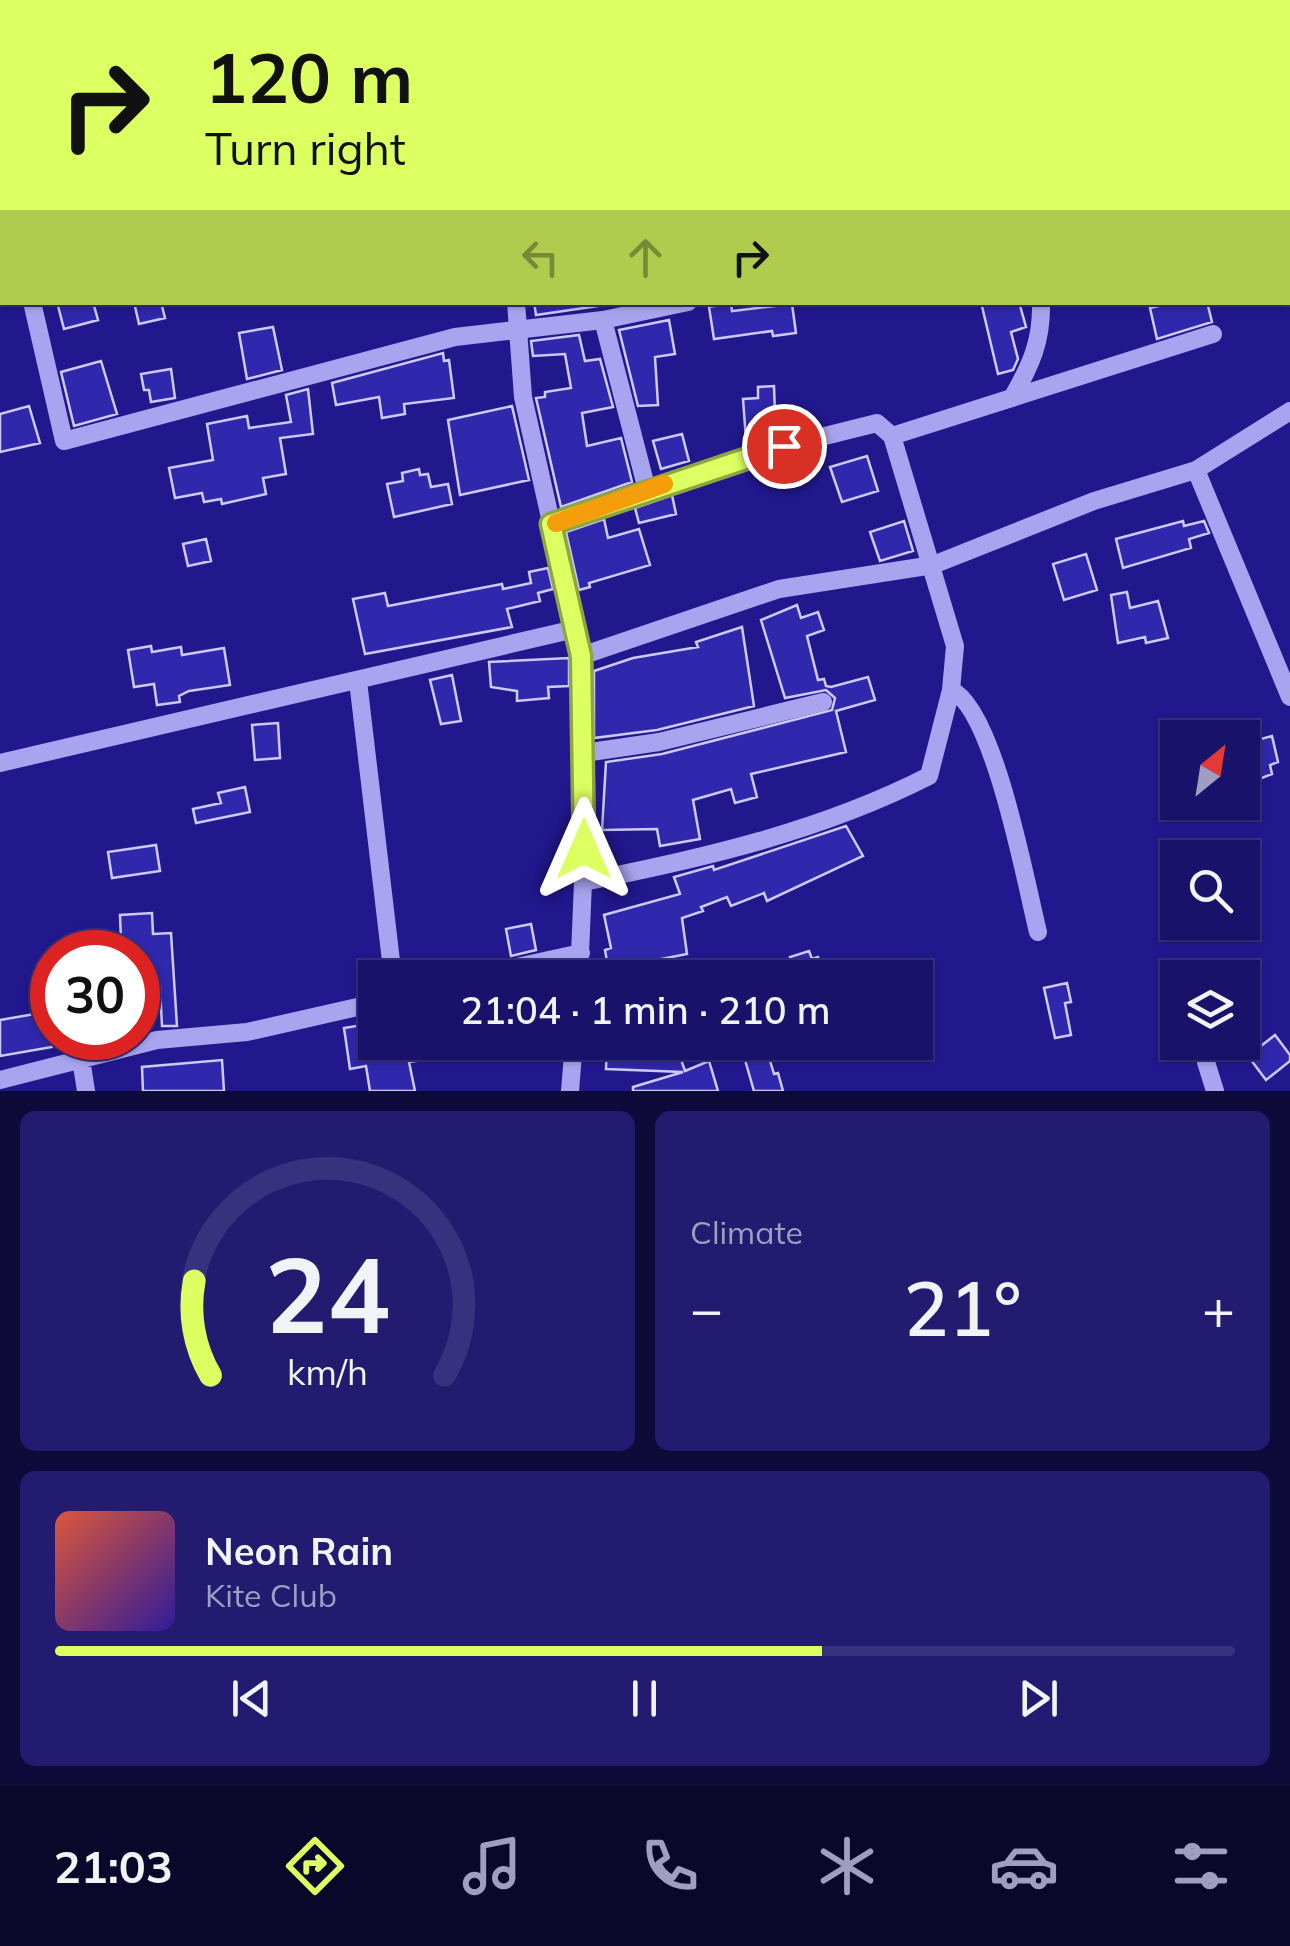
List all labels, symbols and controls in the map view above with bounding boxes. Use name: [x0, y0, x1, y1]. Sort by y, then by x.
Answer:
text: 120 m: [205, 33, 413, 121]
icon: right: [40, 40, 170, 170]
text: Turn right: [205, 120, 406, 176]
icon: left: [513, 230, 568, 285]
icon: ahead: [618, 230, 673, 285]
icon: right: [723, 230, 778, 285]
pin: [742, 404, 827, 489]
icon: arrive: [757, 419, 812, 474]
north arrow: [1160, 720, 1260, 820]
map controls: [1160, 720, 1260, 1060]
position arrow: [532, 797, 636, 901]
button: search: [1160, 840, 1260, 940]
speed limit sign: 30: [30, 930, 160, 1060]
button: layers: [1160, 960, 1260, 1060]
text: 21:04 · 1 min · 210 m: [460, 986, 831, 1034]
text: Climate: [690, 1212, 803, 1252]
text: 24: [265, 1228, 390, 1359]
text: 21°: [903, 1261, 1022, 1355]
text: −: [690, 1274, 723, 1343]
text: +: [1202, 1274, 1235, 1343]
text: km/h: [287, 1349, 368, 1394]
text: Neon Rain: [205, 1527, 393, 1575]
text: Kite Club: [205, 1575, 337, 1615]
icon: previous: [224, 1671, 279, 1726]
icon: pause: [617, 1671, 672, 1726]
icon: next: [1011, 1671, 1066, 1726]
icon: directions: [280, 1831, 350, 1901]
icon: music: [457, 1831, 527, 1901]
icon: phone: [635, 1831, 705, 1901]
icon: climate: [812, 1831, 882, 1901]
icon: car: [989, 1831, 1059, 1901]
icon: filters: [1166, 1831, 1236, 1901]
text: 21:03: [54, 1838, 173, 1894]

